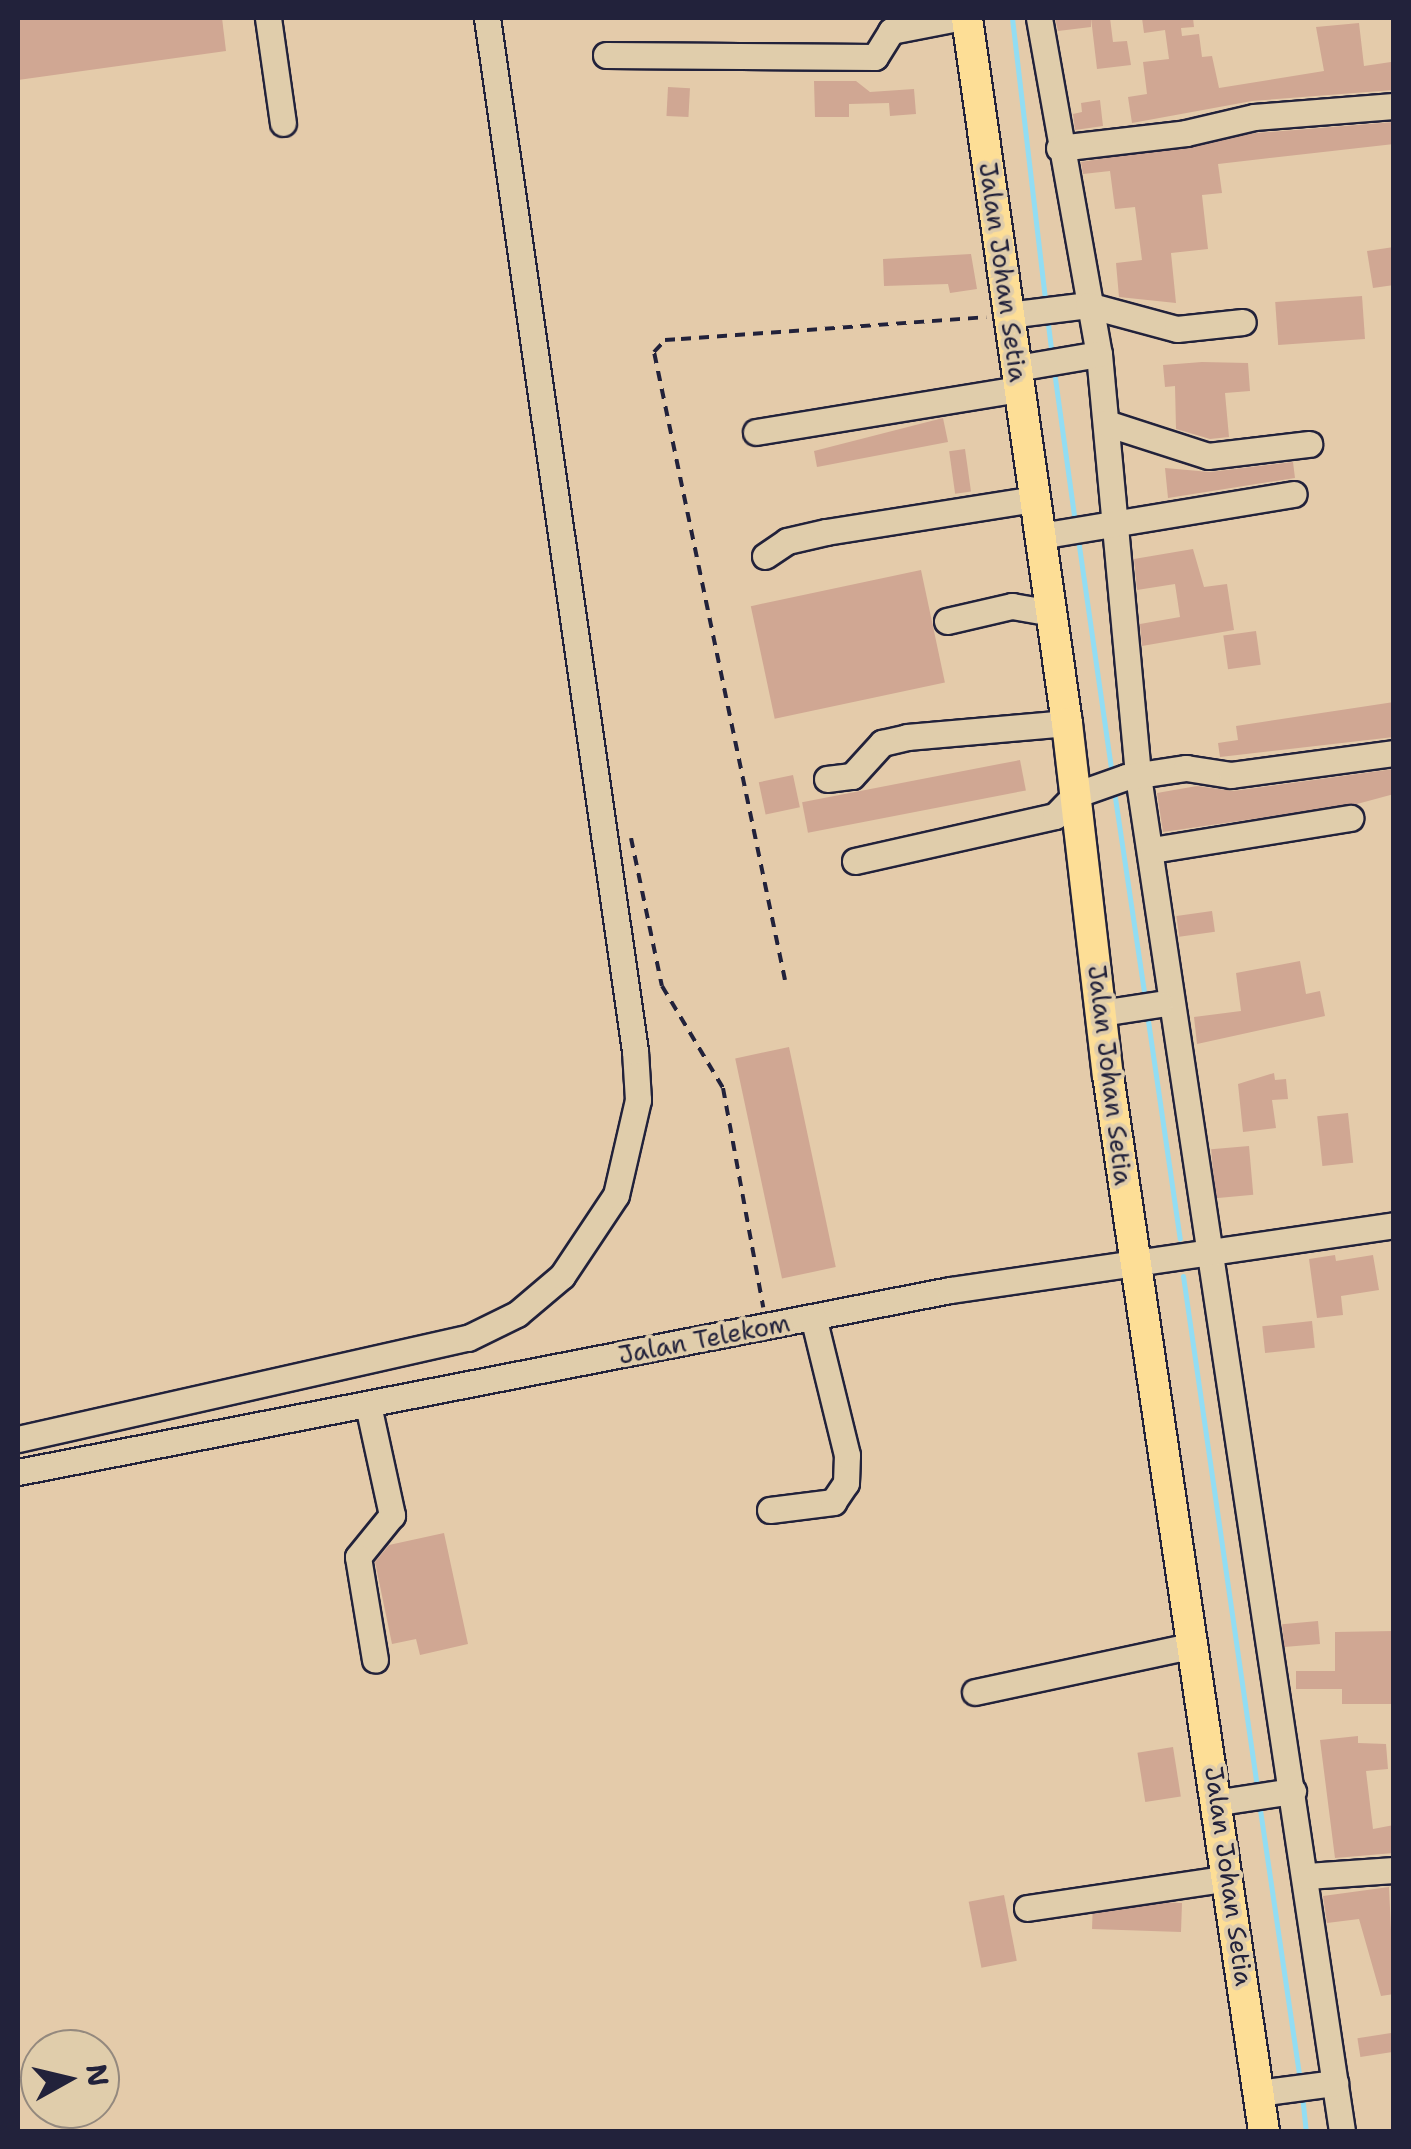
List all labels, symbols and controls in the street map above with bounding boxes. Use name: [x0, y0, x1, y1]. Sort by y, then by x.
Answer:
street label: Jalan Johan Setia: [973, 160, 1033, 384]
street label: Jalan Johan Setia: [1082, 963, 1138, 1187]
street label: Jalan Telekom: [616, 1308, 792, 1370]
street label: Jalan Johan Setia: [1199, 1764, 1259, 1988]
north arrow: [20, 2029, 120, 2129]
text: N: [77, 2061, 118, 2089]

